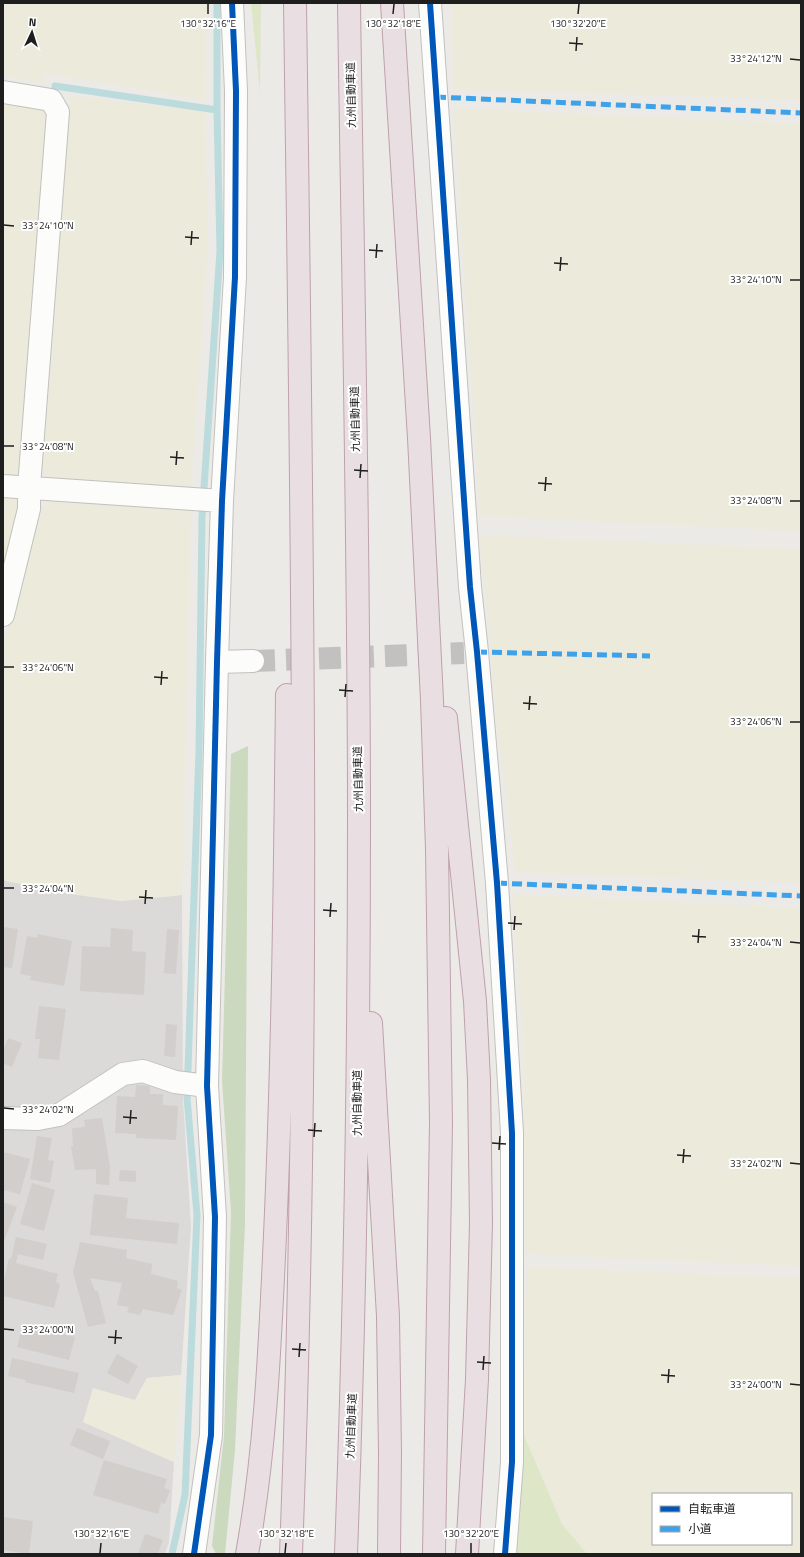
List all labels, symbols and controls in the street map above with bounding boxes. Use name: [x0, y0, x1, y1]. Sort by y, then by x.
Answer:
north arrow: [12, 12, 52, 52]
text: N: [28, 14, 37, 30]
text: 130°32'16"E: [180, 16, 237, 31]
text: 130°32'18"E: [365, 16, 422, 31]
text: 130°32'20"E: [550, 16, 607, 31]
text: 33°24'12"N: [730, 51, 782, 66]
street label: 九州自動車道: [342, 62, 360, 128]
text: 33°24'10"N: [22, 218, 74, 233]
text: 33°24'10"N: [730, 272, 782, 287]
street label: 九州自動車道: [346, 386, 364, 452]
text: 33°24'08"N: [22, 439, 74, 454]
text: 33°24'08"N: [730, 493, 782, 508]
text: 33°24'06"N: [22, 660, 74, 675]
text: 33°24'06"N: [730, 714, 782, 729]
street label: 九州自動車道: [349, 746, 367, 812]
text: 33°24'04"N: [22, 881, 74, 896]
text: 33°24'04"N: [730, 935, 782, 950]
street label: 九州自動車道: [349, 1070, 365, 1136]
text: 33°24'02"N: [22, 1102, 74, 1117]
text: 33°24'02"N: [730, 1156, 782, 1171]
text: 33°24'00"N: [22, 1322, 74, 1337]
text: 33°24'00"N: [730, 1377, 782, 1392]
street label: 九州自動車道: [342, 1393, 360, 1459]
legend: [652, 1493, 792, 1545]
text: 自転車道: [688, 1499, 736, 1518]
text: 小道: [688, 1519, 712, 1538]
text: 130°32'16"E: [73, 1526, 130, 1541]
text: 130°32'18"E: [258, 1526, 315, 1541]
text: 130°32'20"E: [443, 1526, 500, 1541]

